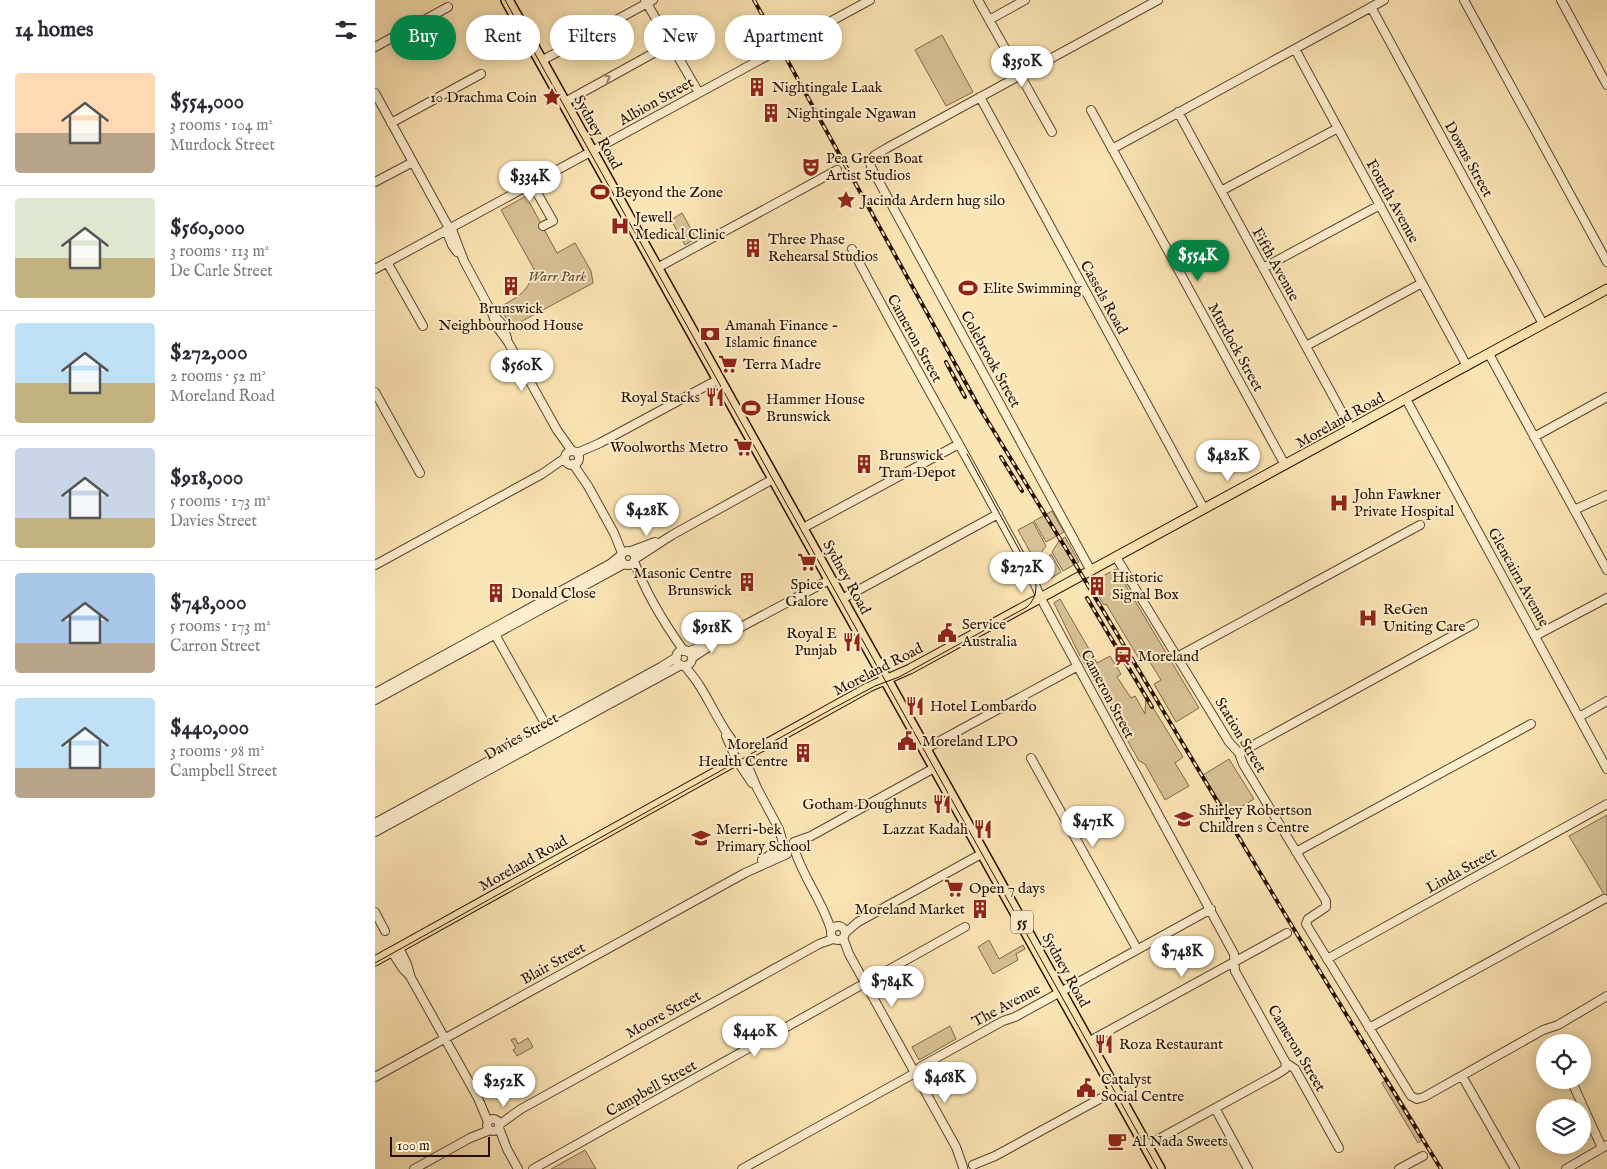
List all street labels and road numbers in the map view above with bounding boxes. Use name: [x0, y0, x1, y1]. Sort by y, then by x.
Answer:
street label: Albion Street: [615, 73, 697, 130]
street label: Sydney Road: [569, 92, 626, 174]
street label: Downs Street: [1440, 118, 1497, 200]
street label: Fourth Avenue: [1362, 156, 1423, 247]
street label: Fifth Avenue: [1248, 224, 1304, 304]
street label: Cassels Road: [1076, 257, 1132, 338]
street label: Cameron Street: [883, 291, 947, 386]
street label: Murdock Street: [1203, 300, 1268, 395]
street label: Colebrook Street: [956, 307, 1025, 411]
street label: Moreland Road: [1293, 388, 1389, 453]
street label: Glencairn Avenue: [1483, 524, 1554, 630]
street label: Sydney Road: [818, 537, 875, 619]
street label: Moreland Road: [830, 638, 927, 700]
street label: Cameron Street: [1076, 647, 1139, 742]
street label: Station Street: [1211, 694, 1271, 777]
street label: Davies Street: [481, 708, 562, 765]
street label: Moreland Road: [476, 831, 572, 896]
street label: Linda Street: [1423, 843, 1500, 898]
road number: 55: [1011, 910, 1033, 934]
street label: Sydney Road: [1037, 930, 1094, 1012]
street label: Blair Street: [518, 938, 589, 989]
street label: The Avenue: [969, 979, 1044, 1031]
street label: Moore Street: [622, 986, 704, 1043]
street label: Cameron Street: [1263, 1001, 1330, 1095]
street label: Campbell Street: [603, 1056, 700, 1121]

